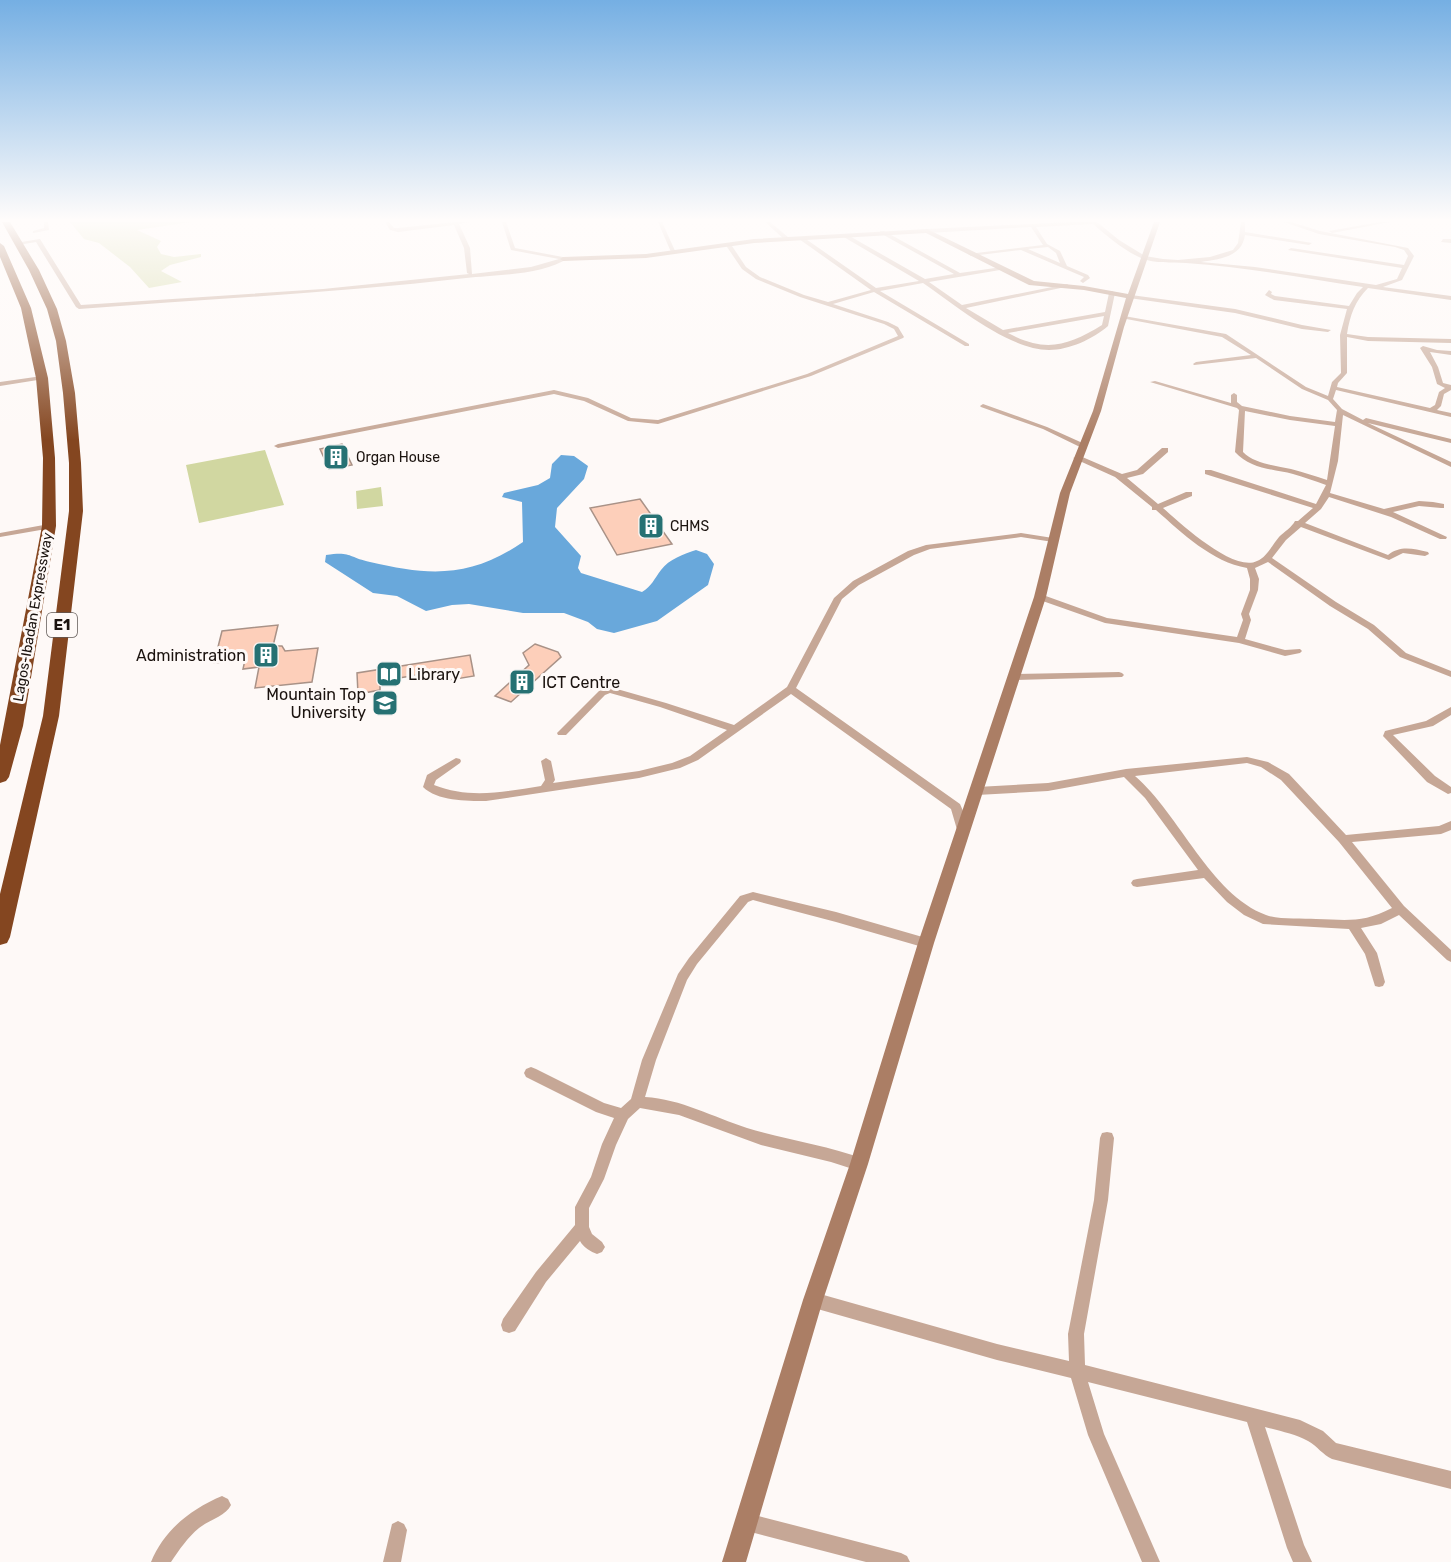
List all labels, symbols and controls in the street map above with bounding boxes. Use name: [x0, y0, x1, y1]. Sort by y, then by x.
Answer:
building icon: Organ House: [321, 442, 351, 472]
place label: Organ House: [356, 449, 440, 466]
building icon: CHMS: [636, 511, 666, 541]
place label: CHMS: [670, 518, 709, 535]
street label: Lagos-Ibadan Expressway: [10, 531, 56, 703]
road number: E1: [47, 613, 77, 637]
building icon: Administration: [251, 640, 281, 670]
place label: Administration: [136, 646, 246, 665]
library icon: Library: [374, 659, 404, 689]
place label: Library: [408, 665, 460, 684]
building icon: ICT Centre: [507, 667, 537, 697]
place label: ICT Centre: [542, 673, 620, 692]
place label: Mountain Top University: [266, 685, 366, 722]
school or university icon: Mountain Top University: [370, 688, 400, 718]

